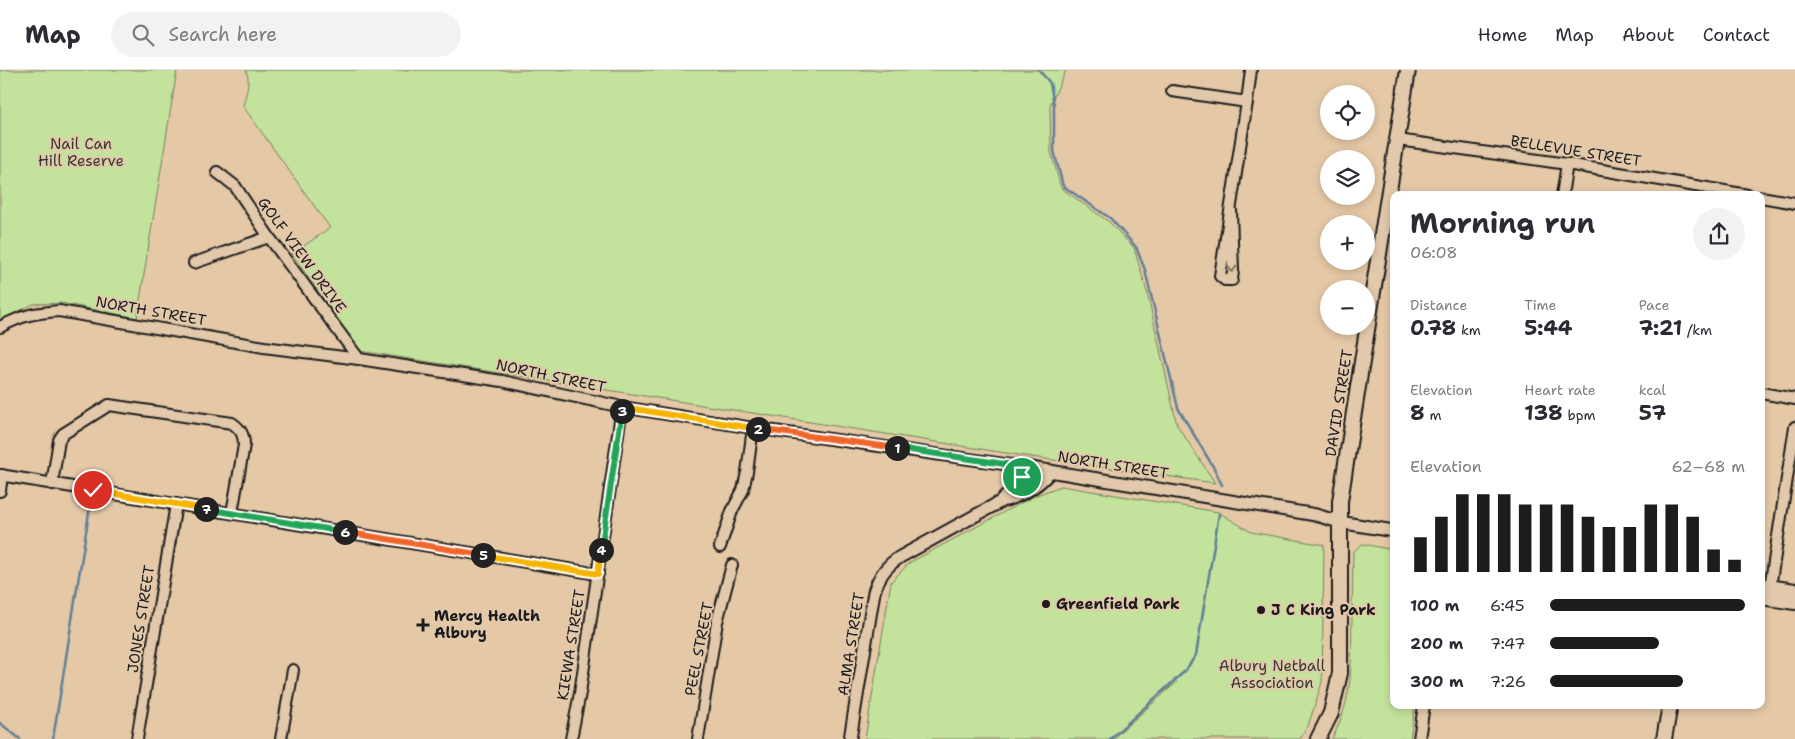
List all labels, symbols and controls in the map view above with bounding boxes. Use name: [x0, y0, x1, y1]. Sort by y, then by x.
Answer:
search box: [111, 12, 461, 57]
text: Map: [25, 19, 81, 51]
icon: search: [129, 21, 157, 49]
text: Search here: [169, 22, 277, 47]
text: Home: [1478, 23, 1527, 47]
text: Map: [1555, 23, 1594, 47]
text: About: [1622, 23, 1675, 47]
text: Contact: [1703, 23, 1770, 47]
map controls: [1320, 85, 1375, 335]
button: locate: [1320, 85, 1375, 140]
street label: BELLEVUE STREET: [1509, 131, 1643, 171]
park label: Nail Can Hill Reserve: [38, 134, 124, 171]
button: layers: [1320, 150, 1375, 205]
street label: GOLF VIEW DRIVE: [253, 193, 351, 317]
text: Morning run: [1410, 204, 1595, 242]
button: share: [1693, 208, 1745, 260]
button: +: [1320, 215, 1375, 270]
text: 06:08: [1410, 242, 1458, 263]
one-way arrow: [1227, 265, 1238, 273]
button: −: [1320, 280, 1375, 335]
street label: NORTH STREET: [94, 291, 208, 331]
text: Distance: [1410, 296, 1467, 314]
text: Time: [1524, 296, 1556, 314]
text: Pace: [1639, 296, 1669, 314]
text: 0.78: [1410, 314, 1456, 342]
text: 5:44: [1524, 314, 1573, 342]
text: 7:21: [1639, 314, 1682, 342]
text: km: [1456, 321, 1481, 339]
text: /km: [1682, 321, 1712, 339]
street label: DAVID STREET: [1321, 348, 1357, 458]
street label: NORTH STREET: [494, 355, 608, 397]
text: Elevation: [1410, 381, 1473, 399]
text: Heart rate: [1524, 381, 1596, 399]
text: kcal: [1639, 381, 1666, 399]
pin: 3: [610, 398, 634, 424]
text: 8: [1410, 399, 1425, 427]
text: 138: [1524, 399, 1563, 427]
text: 57: [1639, 399, 1666, 427]
text: 3: [618, 402, 627, 420]
text: m: [1425, 406, 1442, 424]
text: bpm: [1563, 406, 1596, 424]
pin: 2: [746, 416, 770, 442]
text: 2: [754, 420, 763, 438]
pin: 1: [884, 436, 910, 460]
text: 1: [894, 439, 901, 457]
street label: NORTH STREET: [1056, 446, 1170, 484]
pin: [1001, 456, 1043, 498]
text: Elevation: [1410, 456, 1482, 477]
text: 62–68 m: [1671, 456, 1745, 477]
icon: arrive: [1008, 463, 1036, 491]
pin: [72, 469, 114, 511]
icon: check: [79, 476, 107, 504]
pin: 7: [194, 496, 218, 522]
text: 7: [202, 500, 211, 518]
pin: 6: [332, 520, 358, 544]
text: 6: [341, 523, 350, 541]
pin: 4: [588, 538, 614, 562]
text: 4: [597, 541, 606, 559]
pin: 5: [470, 542, 496, 568]
text: 5: [479, 546, 488, 564]
street label: JONES STREET: [123, 564, 159, 674]
street label: KIEWA STREET: [552, 588, 590, 702]
street label: ALMA STREET: [833, 591, 869, 697]
place label: Greenfield Park: [1056, 594, 1180, 614]
text: 100 m: [1410, 595, 1459, 616]
text: 6:45: [1490, 595, 1525, 616]
marker: Greenfield Park: [1040, 598, 1052, 610]
street label: PEEL STREET: [680, 600, 718, 698]
place label: J C King Park: [1271, 600, 1376, 620]
marker: J C King Park: [1255, 604, 1267, 616]
place label: Mercy Health Albury: [434, 606, 540, 643]
marker: Mercy Health Albury: [416, 618, 430, 632]
text: 200 m: [1410, 633, 1463, 654]
text: 7:47: [1490, 633, 1525, 654]
park label: Albury Netball Association: [1219, 656, 1326, 693]
text: 300 m: [1410, 671, 1464, 692]
text: 7:26: [1490, 671, 1526, 692]

